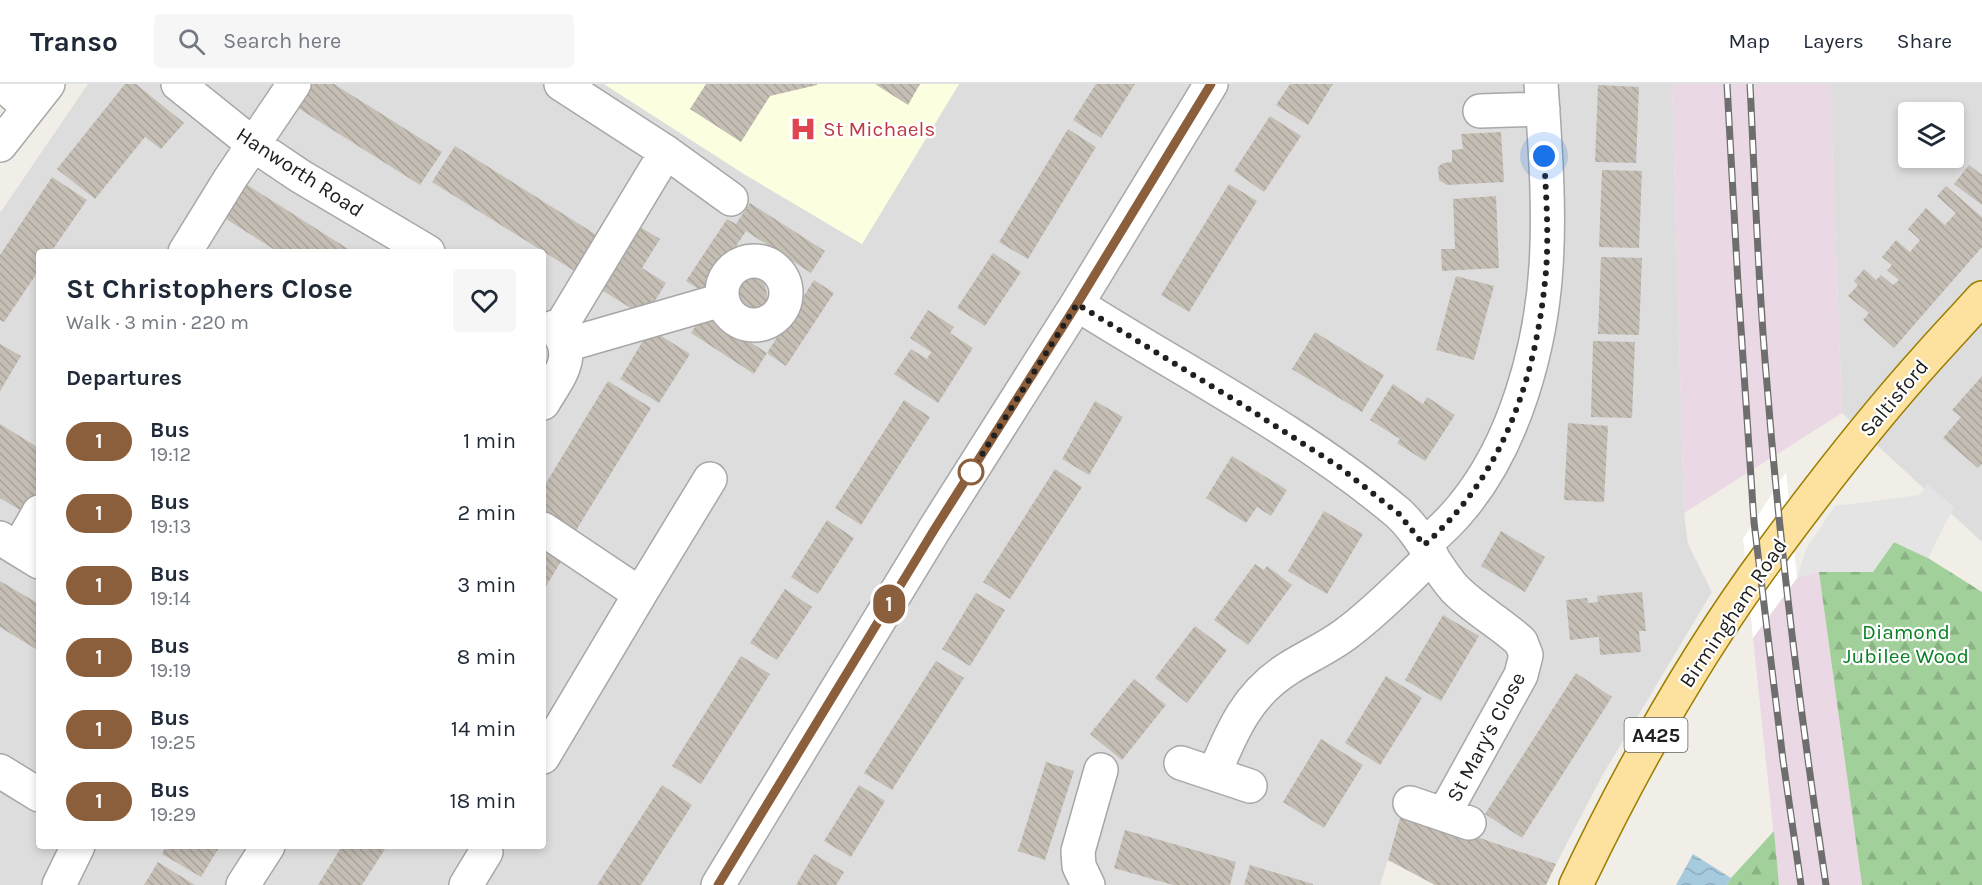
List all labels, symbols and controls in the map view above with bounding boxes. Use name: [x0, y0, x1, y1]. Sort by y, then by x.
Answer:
search box: [154, 14, 574, 68]
text: Transo: [30, 25, 118, 58]
icon: search: [175, 25, 208, 58]
text: Search here: [223, 28, 341, 54]
text: Map: [1728, 29, 1770, 53]
text: Layers: [1803, 29, 1864, 53]
text: Share: [1897, 29, 1952, 53]
map controls: [1898, 102, 1964, 168]
button: layers: [1898, 102, 1964, 168]
hospital icon: St Michaels: [788, 114, 818, 144]
place label: St Michaels: [823, 117, 935, 141]
street label: Hanworth Road: [232, 122, 368, 222]
your location: [1529, 141, 1559, 171]
button: heart: [453, 269, 516, 332]
text: St Christophers Close: [66, 272, 353, 305]
text: Walk · 3 min · 220 m: [66, 311, 249, 334]
street label: Saltisford: [1855, 354, 1933, 442]
text: Departures: [66, 365, 182, 391]
text: Bus: [150, 417, 190, 443]
text: 1 min: [463, 428, 516, 454]
text: 1: [95, 429, 103, 453]
text: 19:12: [150, 443, 191, 466]
unlabelled marker: [958, 459, 984, 485]
text: Bus: [150, 489, 190, 515]
text: 2 min: [458, 500, 516, 526]
text: 1: [95, 501, 103, 525]
text: 19:13: [150, 515, 191, 538]
street label: Birmingham Road: [1674, 534, 1792, 692]
text: Bus: [150, 561, 190, 587]
text: 3 min: [457, 572, 516, 598]
text: 1: [95, 573, 103, 597]
line badge: 1: [870, 584, 908, 624]
text: 19:14: [150, 587, 191, 610]
text: 1: [885, 592, 893, 616]
park label: Diamond Jubilee Wood: [1843, 620, 1969, 668]
text: Bus: [150, 633, 190, 659]
text: 8 min: [457, 644, 516, 670]
text: 1: [95, 645, 103, 669]
text: 19:19: [150, 659, 191, 682]
street label: St Mary's Close: [1442, 668, 1530, 806]
text: Bus: [150, 705, 190, 731]
text: 14 min: [451, 716, 516, 742]
text: 1: [95, 717, 103, 741]
road number: A425: [1624, 718, 1688, 752]
text: 19:25: [150, 731, 196, 754]
text: Bus: [150, 777, 190, 803]
text: 18 min: [450, 788, 516, 814]
text: 1: [95, 789, 103, 813]
text: 19:29: [150, 803, 196, 826]

